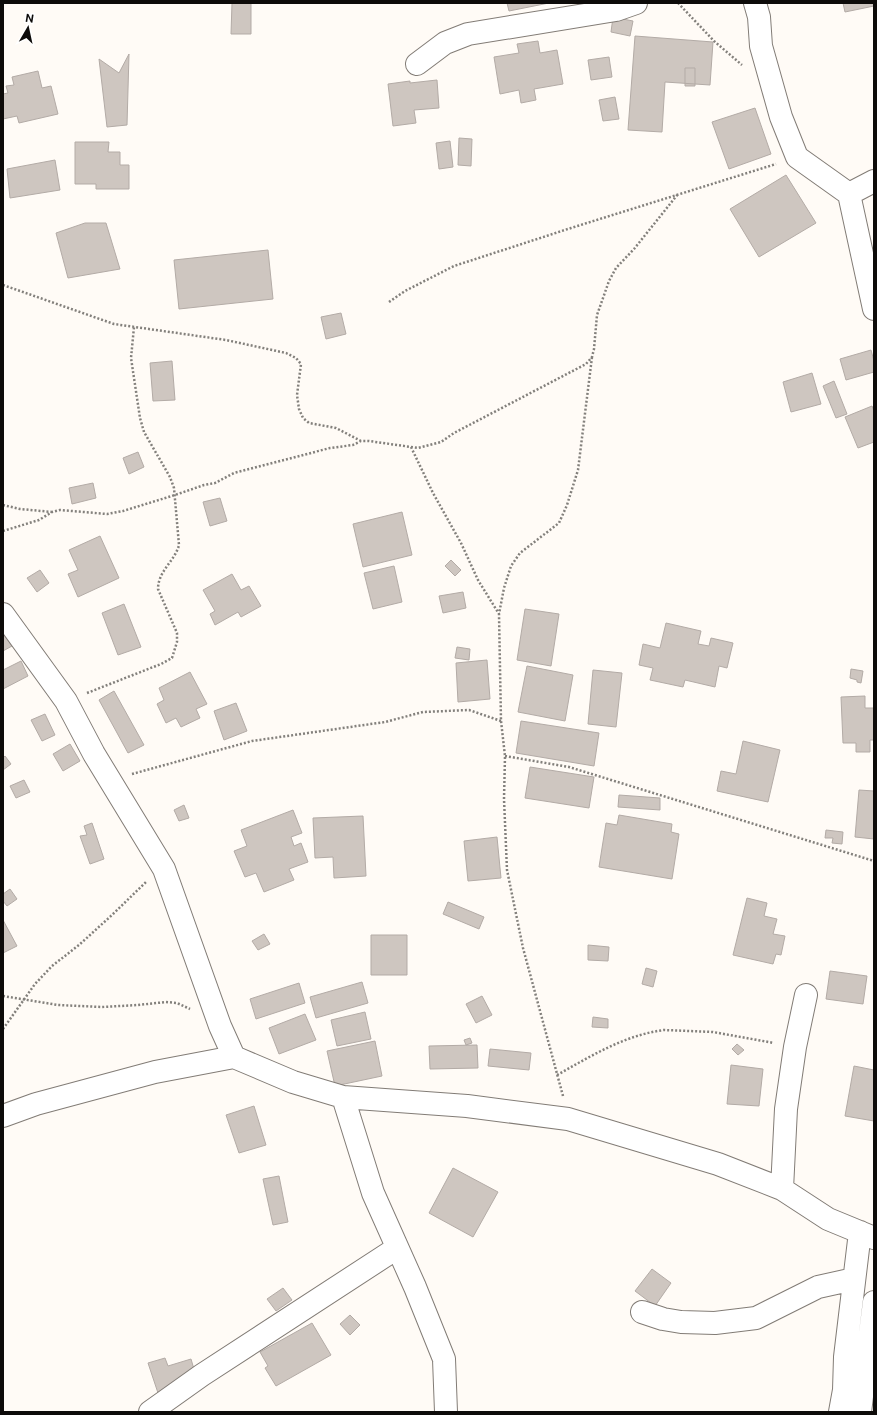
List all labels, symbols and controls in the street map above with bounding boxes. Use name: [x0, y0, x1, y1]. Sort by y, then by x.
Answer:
north arrow: [8, 8, 48, 48]
text: N: [24, 12, 35, 25]

